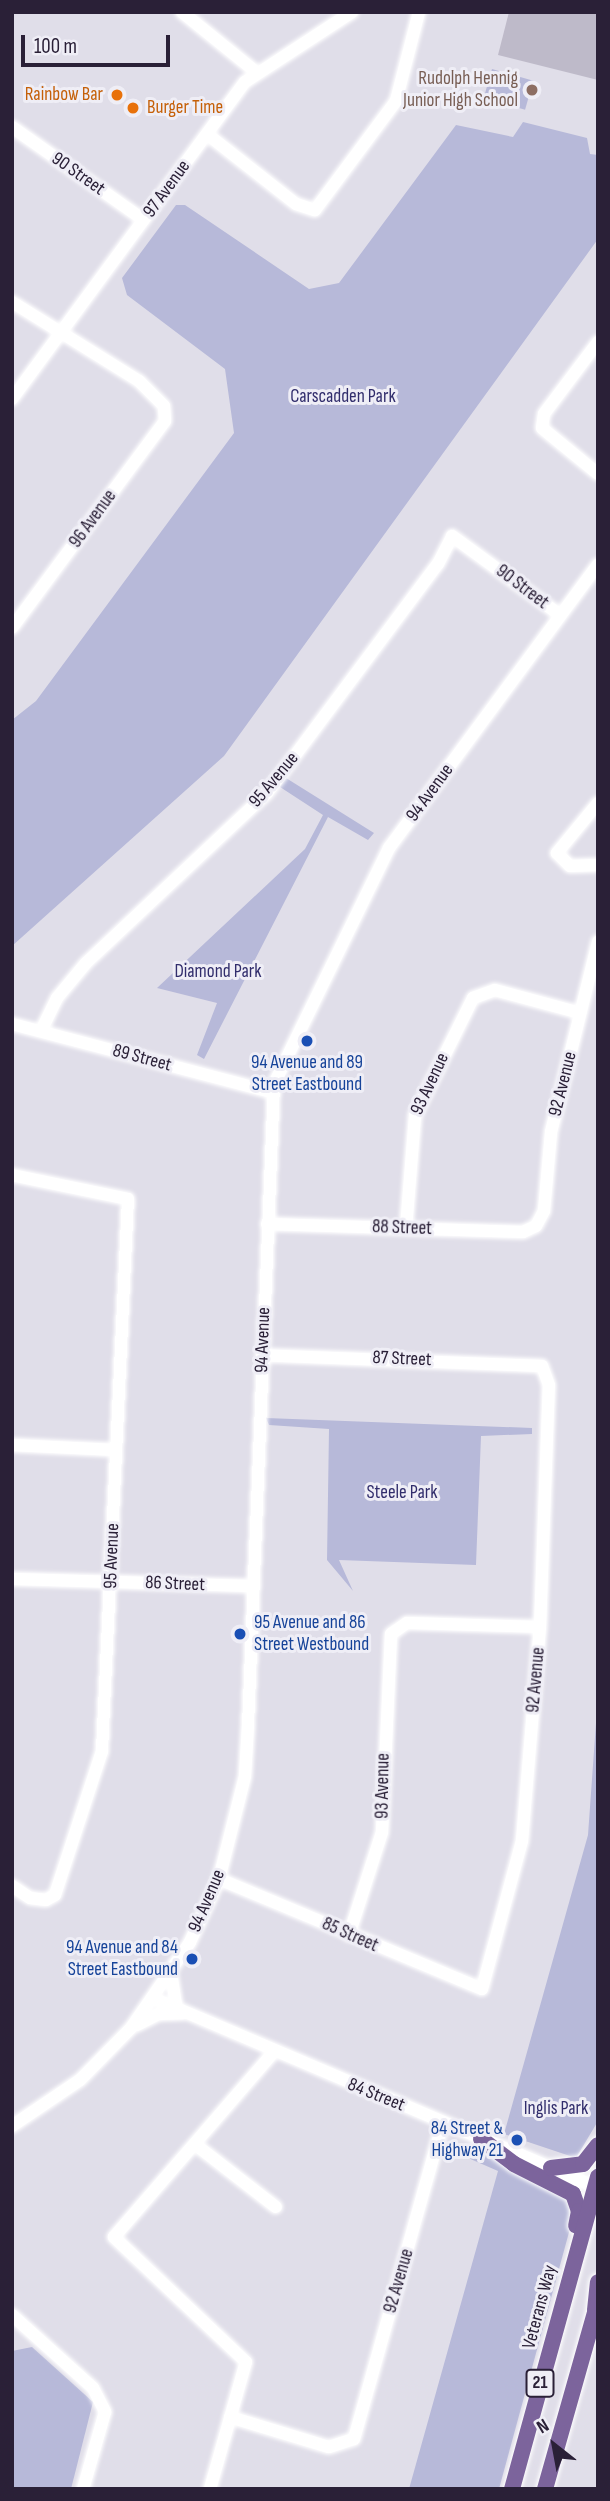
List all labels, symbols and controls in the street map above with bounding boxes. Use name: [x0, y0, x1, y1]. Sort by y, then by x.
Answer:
scale bar: [24, 21, 173, 65]
text: 100 m: [34, 34, 77, 59]
place label: Rudolph Hennig Junior High School: [403, 68, 518, 112]
marker: Rudolph Hennig Junior High School: [524, 82, 540, 98]
place label: Rainbow Bar: [25, 84, 103, 106]
marker: Rainbow Bar: [109, 87, 125, 103]
place label: Burger Time: [147, 97, 223, 119]
marker: Burger Time: [125, 100, 141, 116]
street label: 90 Street: [47, 147, 109, 201]
street label: 97 Avenue: [139, 156, 195, 222]
park label: Carscadden Park: [290, 386, 396, 408]
street label: 96 Avenue: [64, 486, 122, 552]
street label: 90 Street: [491, 560, 553, 614]
street label: 95 Avenue: [244, 748, 304, 812]
street label: 94 Avenue: [401, 760, 459, 826]
park label: Diamond Park: [174, 961, 262, 983]
marker: 94 Avenue and 89 Street Eastbound: [299, 1033, 315, 1049]
street label: 89 Street: [110, 1039, 174, 1077]
street label: 93 Avenue: [406, 1049, 454, 1119]
street label: 92 Avenue: [544, 1049, 582, 1119]
place label: 94 Avenue and 89 Street Eastbound: [251, 1052, 363, 1096]
street label: 88 Street: [372, 1216, 432, 1240]
street label: 94 Avenue: [250, 1307, 276, 1373]
street label: 87 Street: [372, 1347, 432, 1371]
park label: Steele Park: [366, 1482, 438, 1504]
street label: 95 Avenue: [99, 1523, 125, 1589]
street label: 86 Street: [145, 1572, 205, 1596]
place label: 95 Avenue and 86 Street Westbound: [254, 1612, 369, 1656]
marker: 95 Avenue and 86 Street Westbound: [232, 1626, 248, 1642]
street label: 92 Avenue: [522, 1646, 550, 1714]
street label: 93 Avenue: [371, 1753, 395, 1819]
street label: 94 Avenue: [184, 1866, 230, 1936]
street label: 85 Street: [318, 1913, 382, 1957]
place label: 94 Avenue and 84 Street Eastbound: [66, 1937, 178, 1981]
marker: 94 Avenue and 84 Street Eastbound: [184, 1951, 200, 1967]
street label: 84 Street: [344, 2073, 408, 2117]
park label: Inglis Park: [524, 2098, 588, 2120]
place label: 84 Street & Highway 21: [431, 2118, 503, 2162]
marker: 84 Street & Highway 21: [509, 2132, 525, 2148]
street label: 92 Avenue: [379, 2246, 419, 2316]
street label: Veterans Way: [518, 2263, 562, 2351]
road number: 21: [524, 2368, 556, 2398]
north arrow: [519, 2410, 589, 2480]
text: N: [533, 2414, 553, 2439]

